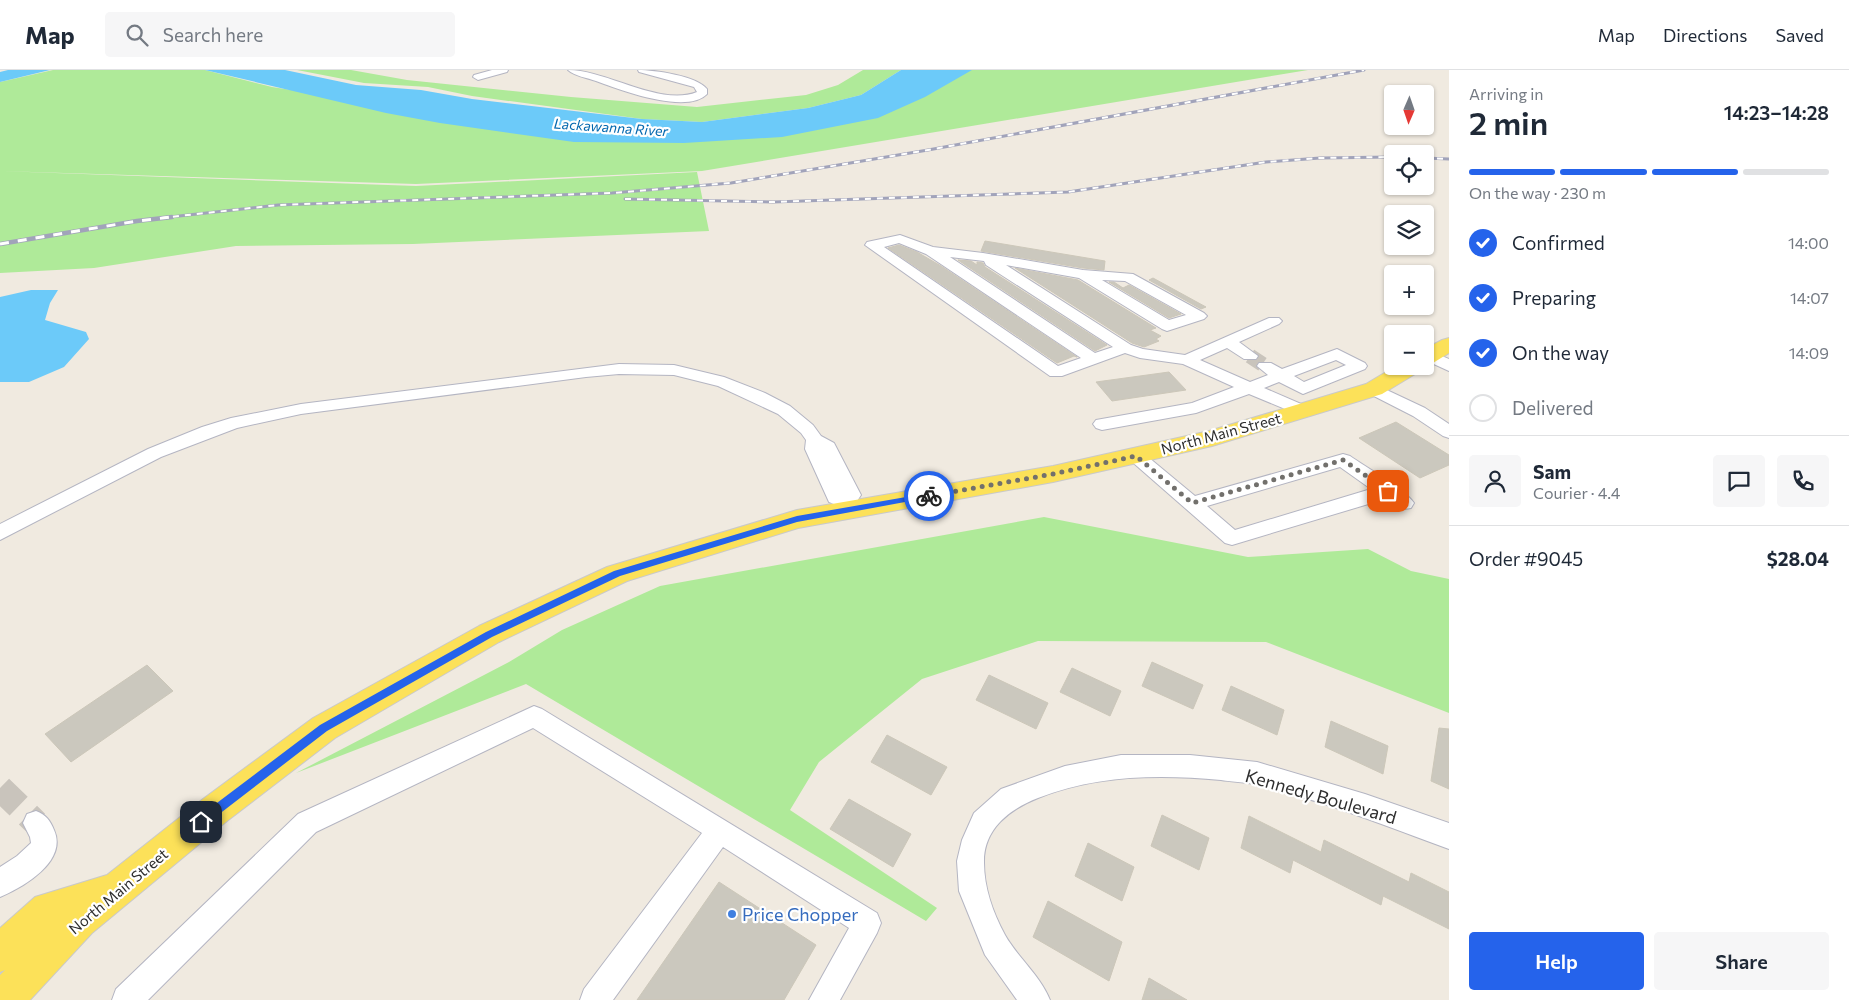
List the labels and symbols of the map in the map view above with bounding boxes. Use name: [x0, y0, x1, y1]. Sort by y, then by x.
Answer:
north arrow: [1384, 85, 1434, 135]
water label: Lackawanna River: [553, 115, 669, 139]
street label: North Main Street: [1159, 408, 1283, 458]
pin: [1367, 470, 1409, 512]
courier: [904, 471, 954, 521]
street label: Kennedy Boulevard: [1243, 764, 1399, 828]
pin: [180, 801, 222, 843]
street label: North Main Street: [65, 844, 171, 938]
place label: Price Chopper: [742, 903, 858, 925]
marker: Price Chopper: [726, 908, 738, 920]

